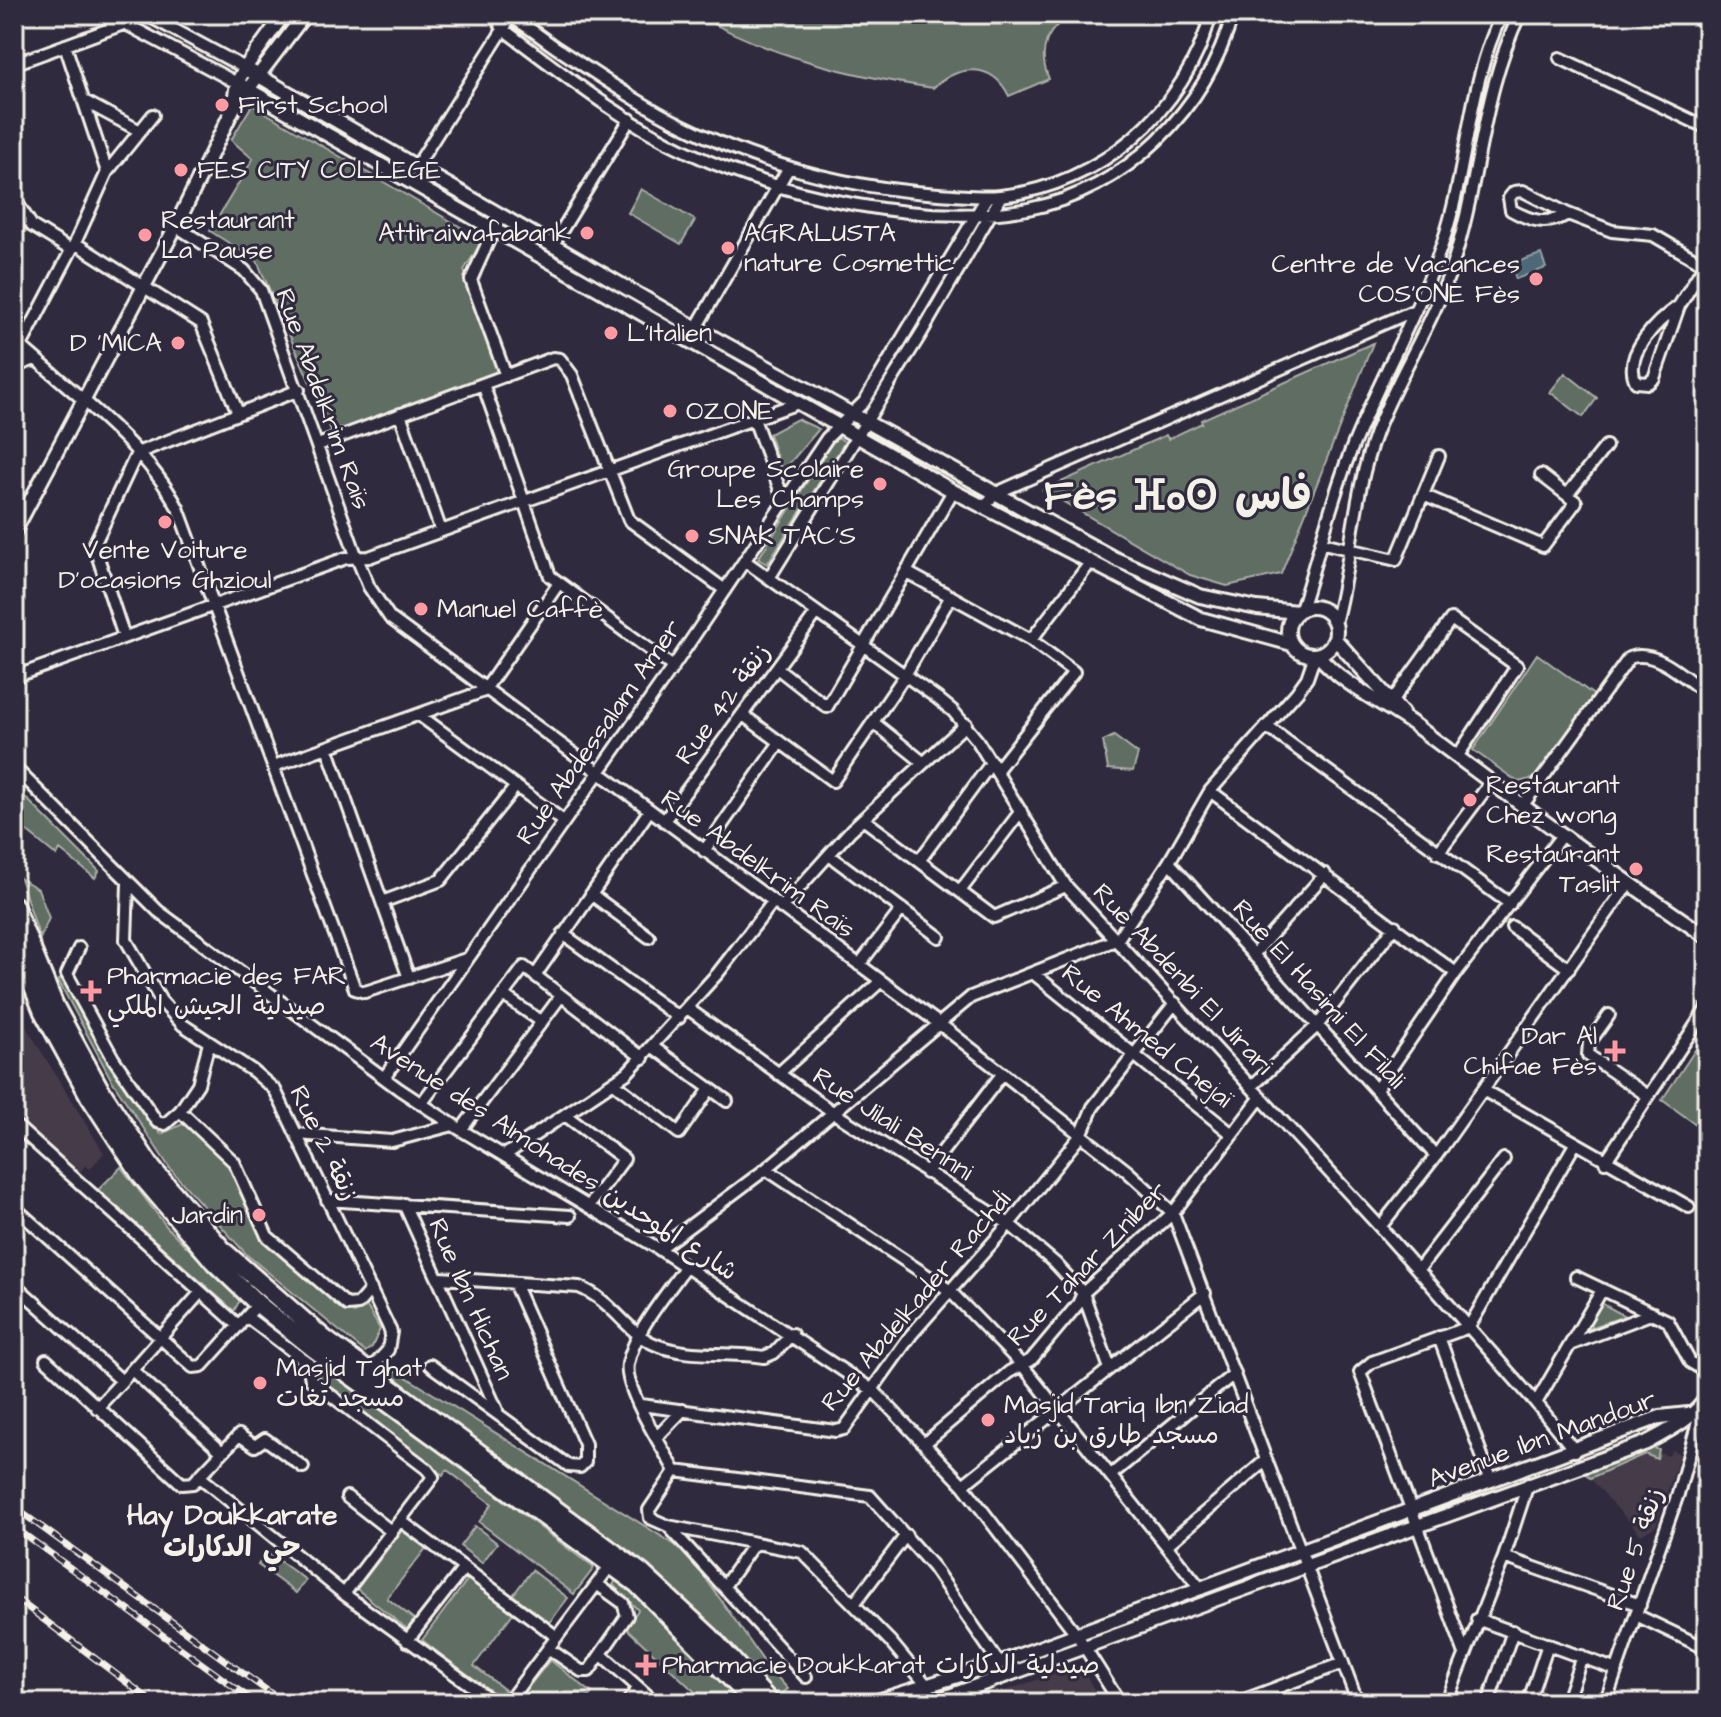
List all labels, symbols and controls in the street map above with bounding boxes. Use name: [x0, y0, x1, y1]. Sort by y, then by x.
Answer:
place label: First School: [238, 87, 388, 123]
marker: First School: [213, 96, 231, 114]
place label: FES CITY COLLEGE: [197, 152, 441, 188]
marker: FES CITY COLLEGE: [172, 161, 190, 179]
place label: Restaurant La Pause: [161, 202, 295, 268]
place label: Attiraiwafabank: [378, 215, 571, 251]
place label: AGRALUSTA nature Cosmettic: [744, 215, 955, 281]
marker: Attiraiwafabank: [578, 224, 596, 242]
marker: Restaurant La Pause: [136, 226, 154, 244]
marker: AGRALUSTA nature Cosmettic: [719, 239, 737, 257]
place label: Centre de Vacances COS’ONE Fès: [1272, 246, 1520, 312]
marker: Centre de Vacances COS’ONE Fès: [1527, 270, 1545, 288]
street label: Rue Abdelkrim Raïs: [266, 284, 380, 514]
place label: L'Italien: [627, 315, 712, 351]
marker: L'Italien: [602, 324, 620, 342]
place label: D 'MICA: [70, 325, 162, 361]
marker: D 'MICA: [169, 334, 187, 352]
place label: OZONE: [686, 393, 773, 429]
marker: OZONE: [661, 402, 679, 420]
place label: Groupe Scolaire Les Champs: [667, 451, 864, 517]
district label: Fès ⴼⴰⵙ فاس: [1044, 468, 1312, 526]
marker: Groupe Scolaire Les Champs: [871, 475, 889, 493]
marker: Vente Voiture D'ocasions Ghzioul: [156, 513, 174, 531]
place label: SNAK TAC'S: [708, 518, 856, 554]
marker: SNAK TAC'S: [683, 527, 701, 545]
place label: Vente Voiture D'ocasions Ghzioul: [58, 532, 272, 598]
place label: Manuel Caffè: [437, 591, 603, 627]
marker: Manuel Caffè: [412, 600, 430, 618]
street label: Rue Abdessalam Amer: [508, 612, 690, 852]
street label: Rue 42 زنقة: [667, 636, 779, 772]
place label: Restaurant Chez wong: [1486, 767, 1620, 835]
street label: Rue Abdelkrim Raïs: [653, 781, 863, 947]
marker: Restaurant Chez wong: [1461, 791, 1479, 809]
place label: Restaurant Taslit: [1486, 836, 1620, 902]
marker: Restaurant Taslit: [1627, 860, 1645, 878]
street label: Rue Abdenbi El Jirari: [1085, 875, 1282, 1083]
street label: Rue El Hasimi El Filali: [1224, 891, 1414, 1097]
street label: Rue Ahmed Chejaï: [1054, 956, 1241, 1117]
place label: Pharmacie des FAR صيدلية الجيش الملكي: [107, 958, 346, 1028]
marker: Pharmacie des FAR صيدلية الجيش الملكي: [82, 982, 100, 1000]
place label: Dar Al Chifae Fès: [1464, 1018, 1597, 1084]
street label: Avenue des Almohades شارع الموحدين: [363, 1025, 745, 1289]
marker: Dar Al Chifae Fès: [1604, 1040, 1626, 1062]
street label: Rue Jilali Bennni: [806, 1058, 980, 1190]
street label: Rue 2 زنقة: [281, 1079, 367, 1207]
street label: Rue Tahar Zniber: [999, 1174, 1175, 1354]
street label: Rue Abdelkader Rachdi: [813, 1183, 1019, 1419]
place label: Jardin: [171, 1197, 243, 1233]
marker: Jardin: [250, 1206, 268, 1224]
street label: Rue Ibn Hichan: [419, 1212, 523, 1386]
place label: Masjid Tghat مسجد تغات: [276, 1350, 423, 1416]
marker: Masjid Tghat مسجد تغات: [251, 1374, 269, 1392]
street label: Avenue Ibn Mandour: [1423, 1381, 1661, 1497]
place label: Masjid Tariq Ibn Ziad مسجد طارق بن زياد: [1004, 1387, 1248, 1453]
marker: Masjid Tariq Ibn Ziad مسجد طارق بن زياد: [979, 1411, 997, 1429]
street label: Rue 5 زنقة: [1597, 1483, 1673, 1615]
district label: Hay Doukkarate حي الدكارات: [127, 1496, 337, 1572]
place label: Pharmacie Doukkarat صيدلية الدكارات: [662, 1647, 1100, 1683]
marker: Pharmacie Doukkarat صيدلية الدكارات: [637, 1656, 655, 1674]

